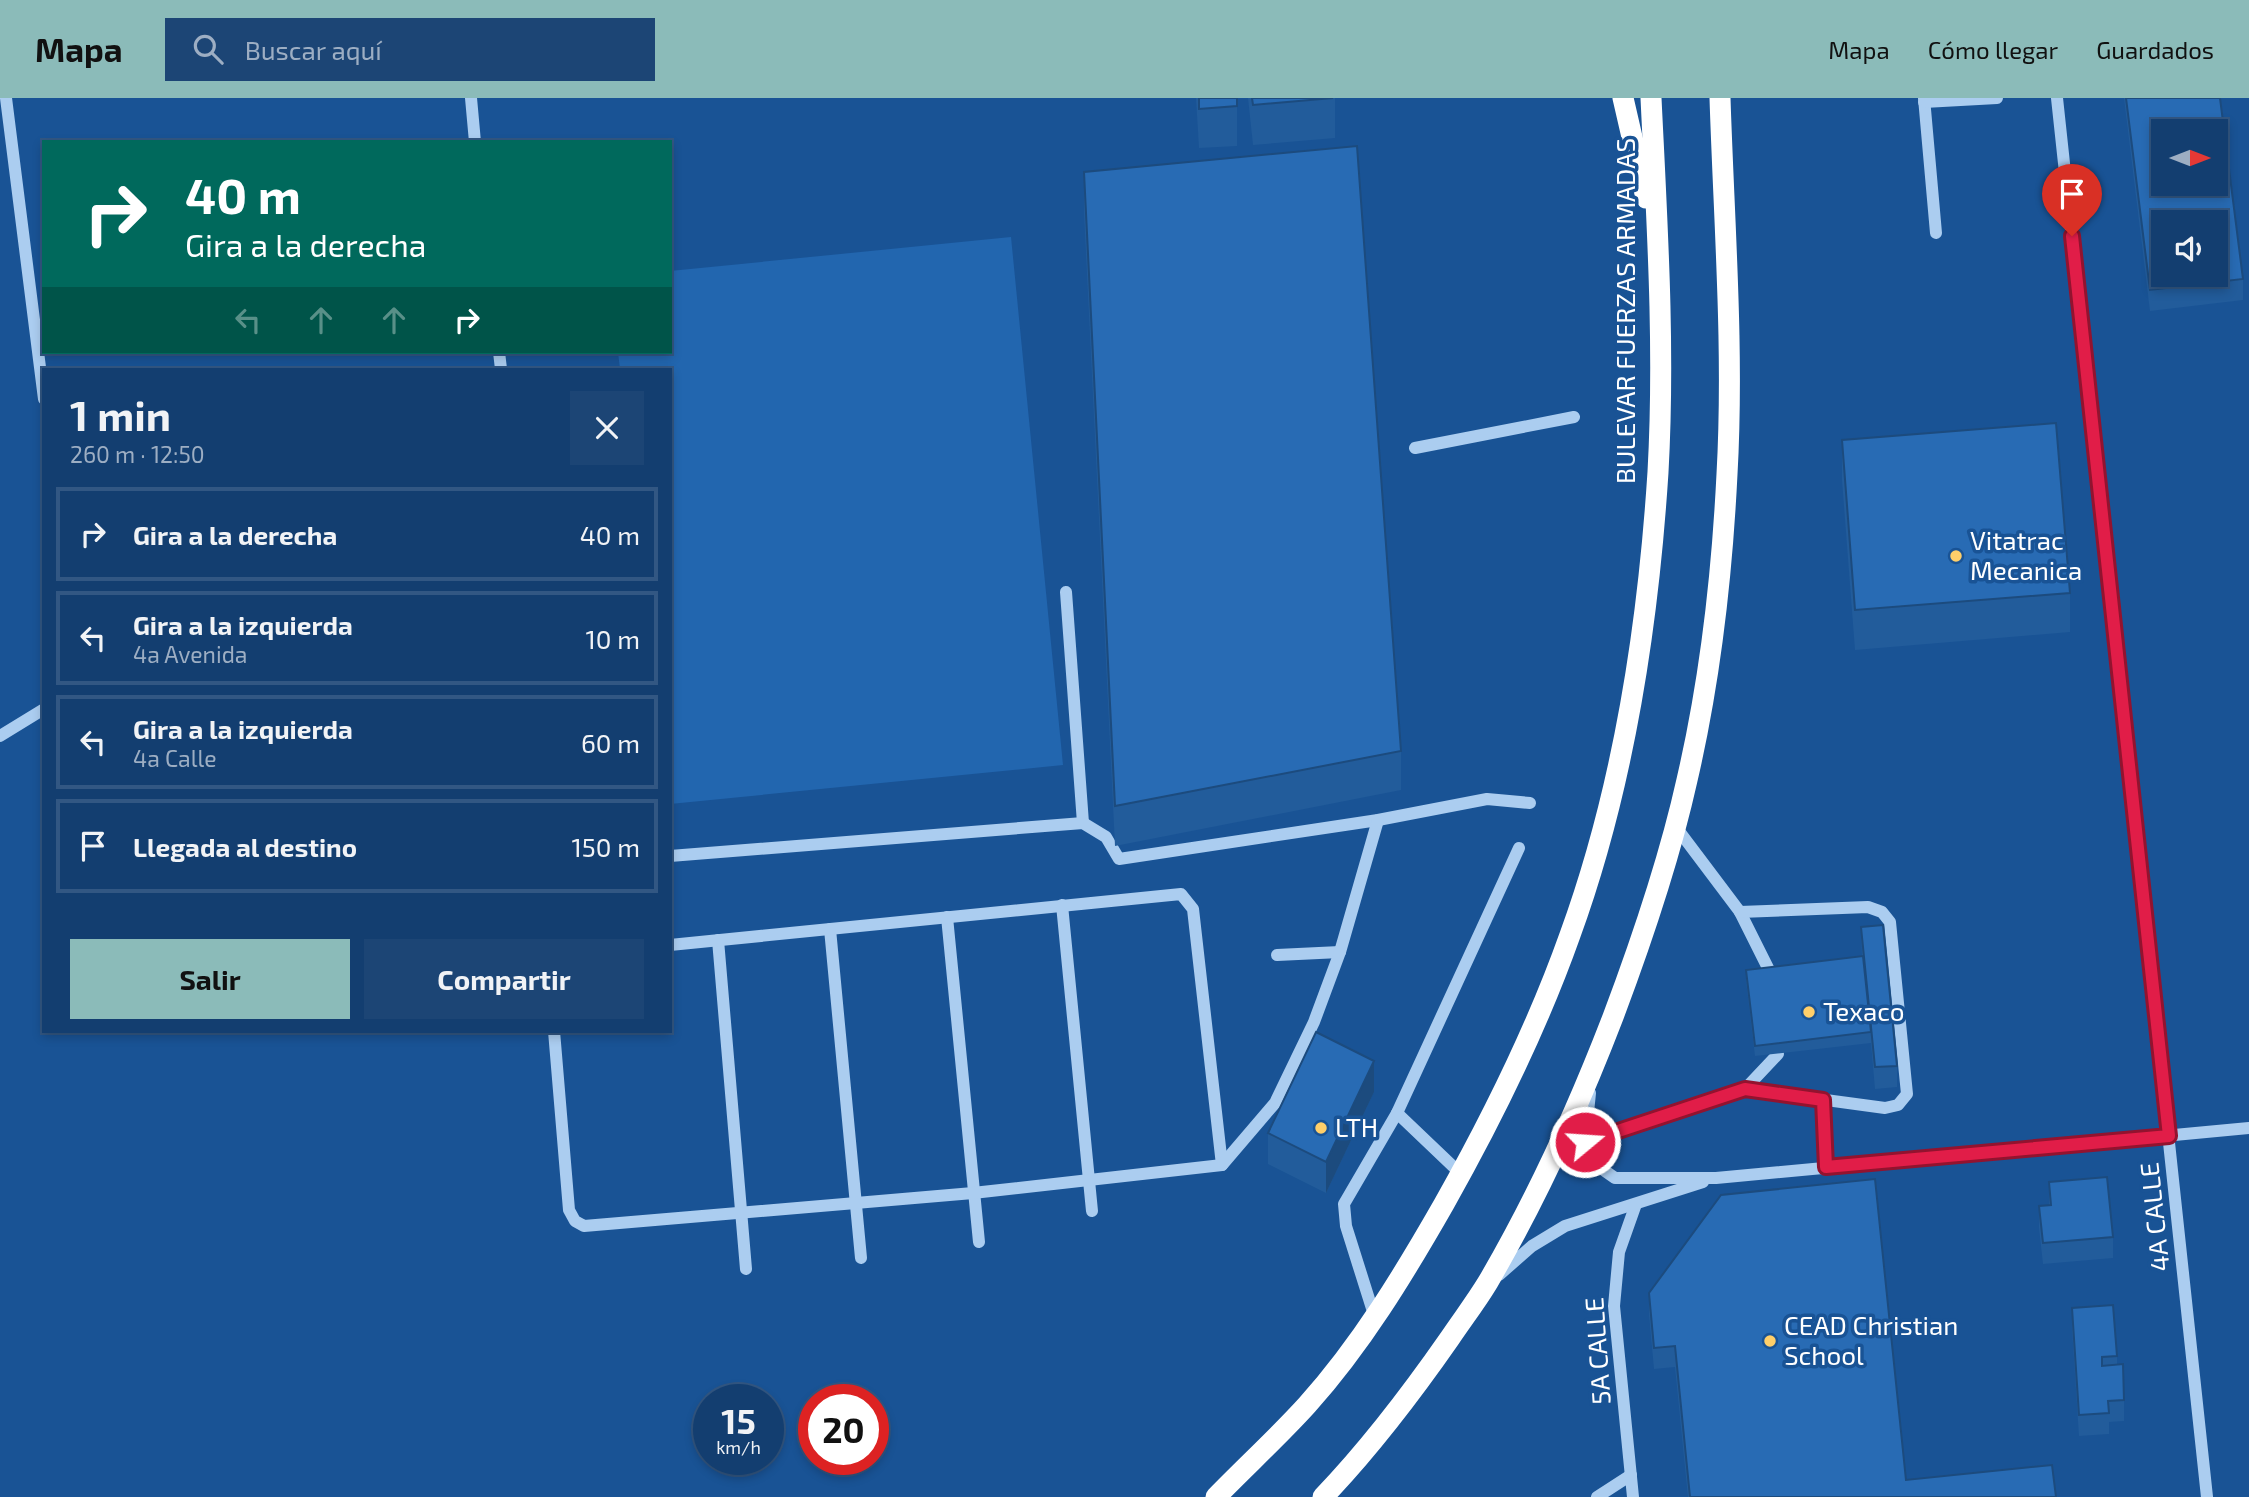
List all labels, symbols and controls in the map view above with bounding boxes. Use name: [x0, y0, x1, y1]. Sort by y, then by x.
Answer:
search box: [165, 18, 655, 81]
text: Mapa: [35, 29, 123, 69]
icon: search: [189, 30, 227, 68]
text: Buscar aquí: [245, 34, 382, 65]
text: Mapa: [1828, 35, 1890, 64]
text: Cómo llegar: [1928, 35, 2058, 64]
text: Guardados: [2096, 35, 2214, 64]
north arrow: [2151, 119, 2228, 196]
map controls: [2151, 119, 2228, 287]
street label: BULEVAR FUERZAS ARMADAS: [1609, 138, 1640, 484]
pin: [2042, 164, 2102, 236]
text: 40 m: [185, 165, 301, 224]
icon: right: [70, 168, 161, 259]
icon: arrive: [2053, 175, 2091, 213]
button: sound: [2151, 210, 2228, 287]
text: Gira a la derecha: [185, 225, 426, 263]
icon: left: [229, 301, 267, 339]
icon: ahead: [302, 301, 340, 339]
icon: ahead: [375, 301, 413, 339]
icon: right: [448, 301, 486, 339]
text: 1 min: [70, 389, 171, 439]
button: close: [570, 391, 644, 465]
text: 260 m · 12:50: [70, 440, 205, 468]
icon: right: [74, 515, 112, 553]
text: Gira a la derecha: [133, 519, 337, 550]
text: 40 m: [580, 519, 640, 550]
place label: Vitatrac Mecanica: [1970, 524, 2082, 585]
marker: Vitatrac Mecanica: [1948, 548, 1964, 564]
text: Gira a la izquierda: [133, 609, 353, 640]
icon: left: [74, 619, 112, 657]
text: 10 m: [585, 623, 640, 654]
text: 4a Avenida: [133, 640, 247, 668]
text: Gira a la izquierda: [133, 713, 353, 744]
icon: left: [74, 723, 112, 761]
text: 60 m: [581, 727, 640, 758]
text: 4a Calle: [133, 744, 217, 772]
icon: arrive: [74, 827, 112, 865]
text: Llegada al destino: [133, 831, 357, 862]
text: 150 m: [571, 831, 640, 862]
button: Salir: [70, 939, 350, 1019]
button: Compartir: [364, 939, 644, 1019]
place label: Texaco: [1823, 995, 1904, 1026]
marker: Texaco: [1801, 1004, 1817, 1020]
position arrow: [1548, 1105, 1622, 1179]
place label: LTH: [1335, 1111, 1378, 1142]
marker: LTH: [1313, 1120, 1329, 1136]
street label: 4A CALLE: [2132, 1161, 2175, 1273]
street label: 5A CALLE: [1577, 1296, 1616, 1406]
place label: CEAD Christian School: [1784, 1309, 1958, 1370]
marker: CEAD Christian School: [1762, 1333, 1778, 1349]
speed limit sign: 20: [798, 1384, 889, 1475]
text: 15: [721, 1399, 756, 1441]
text: km/h: [716, 1436, 761, 1458]

